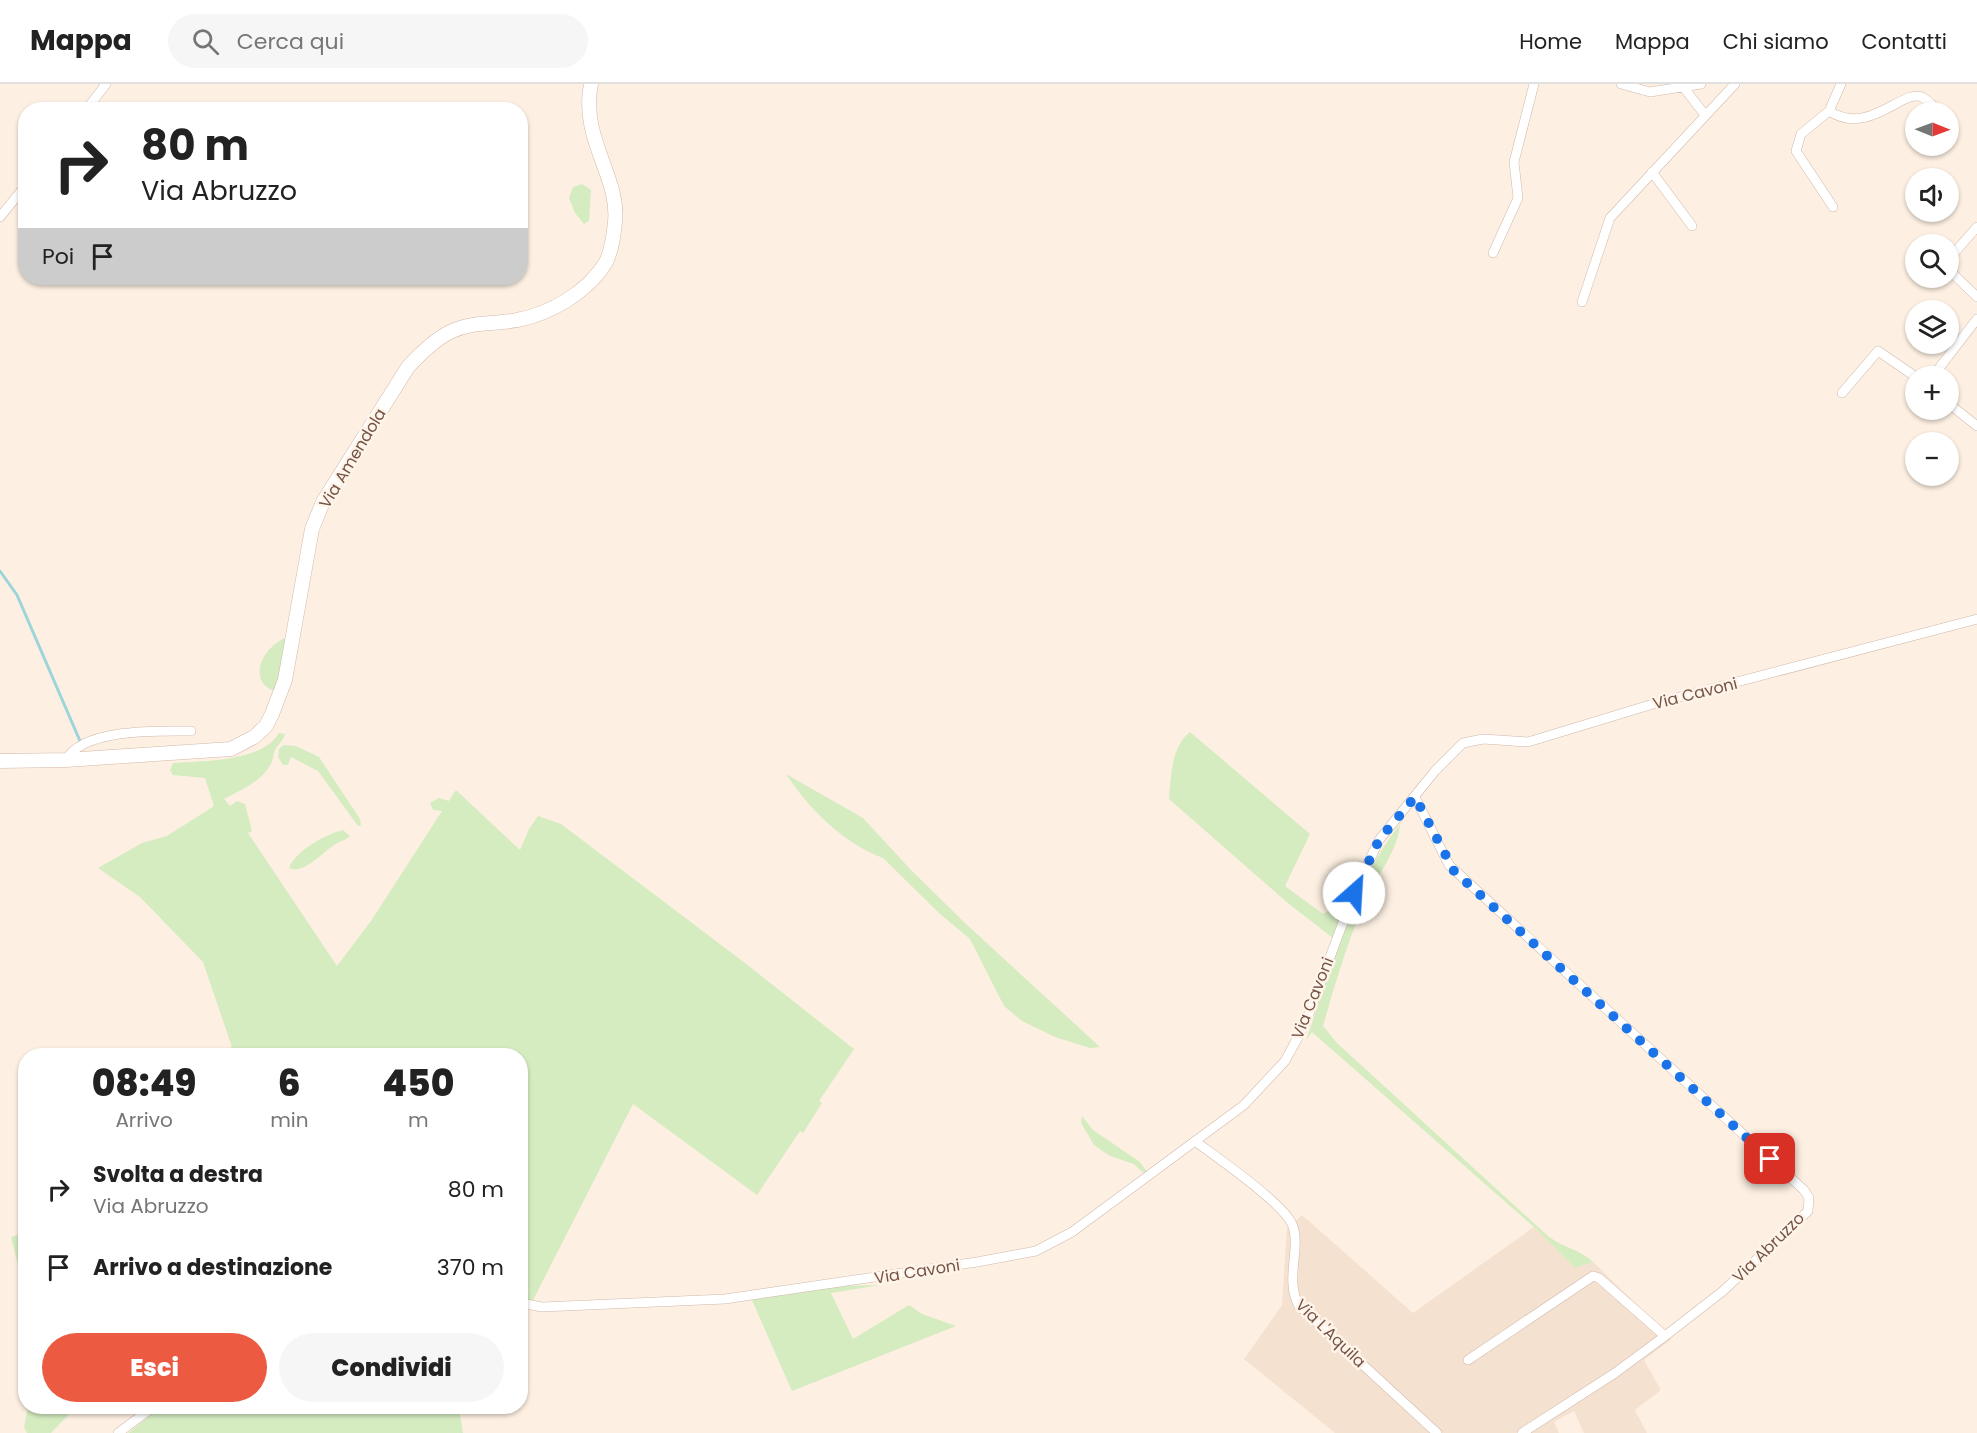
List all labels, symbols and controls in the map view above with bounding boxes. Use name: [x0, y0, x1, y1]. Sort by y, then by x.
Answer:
search box: [168, 14, 588, 68]
text: Mappa: [30, 21, 132, 60]
icon: search: [189, 25, 222, 58]
text: Cerca qui: [237, 26, 344, 57]
text: Home: [1519, 27, 1582, 56]
text: Mappa: [1615, 27, 1690, 56]
text: Chi siamo: [1723, 27, 1829, 56]
text: Contatti: [1862, 27, 1947, 56]
north arrow: [1905, 102, 1959, 156]
map controls: [1905, 102, 1959, 486]
text: 80 m: [141, 116, 249, 175]
icon: right: [42, 126, 120, 204]
button: sound: [1905, 168, 1959, 222]
text: Via Abruzzo: [141, 172, 297, 209]
button: search: [1905, 234, 1959, 288]
icon: arrive: [86, 240, 119, 273]
text: Poi: [42, 241, 74, 272]
button: layers: [1905, 300, 1959, 354]
button: +: [1905, 366, 1959, 420]
street label: Via Amendola: [313, 404, 391, 513]
button: −: [1905, 432, 1959, 486]
street label: Via Cavoni: [1650, 672, 1740, 715]
position arrow: [1322, 861, 1386, 925]
street label: Via Cavoni: [1286, 954, 1339, 1043]
text: 08:49: [92, 1058, 196, 1109]
text: 6: [278, 1058, 301, 1109]
text: 450: [382, 1058, 454, 1109]
text: Arrivo: [115, 1106, 173, 1134]
text: min: [270, 1106, 308, 1134]
text: m: [408, 1106, 429, 1134]
pin: [1744, 1133, 1795, 1184]
icon: arrive: [1753, 1142, 1786, 1175]
text: Svolta a destra: [93, 1159, 263, 1190]
icon: right: [42, 1173, 75, 1206]
text: 80 m: [448, 1174, 504, 1205]
text: Via Abruzzo: [93, 1192, 209, 1220]
street label: Via Abruzzo: [1727, 1207, 1810, 1288]
icon: arrive: [42, 1251, 75, 1284]
text: Arrivo a destinazione: [93, 1252, 332, 1283]
text: 370 m: [437, 1252, 504, 1283]
street label: Via Cavoni: [873, 1253, 962, 1290]
street label: Via L'Aquila: [1290, 1294, 1371, 1373]
button: Esci: [42, 1333, 267, 1402]
button: Condividi: [279, 1333, 504, 1402]

